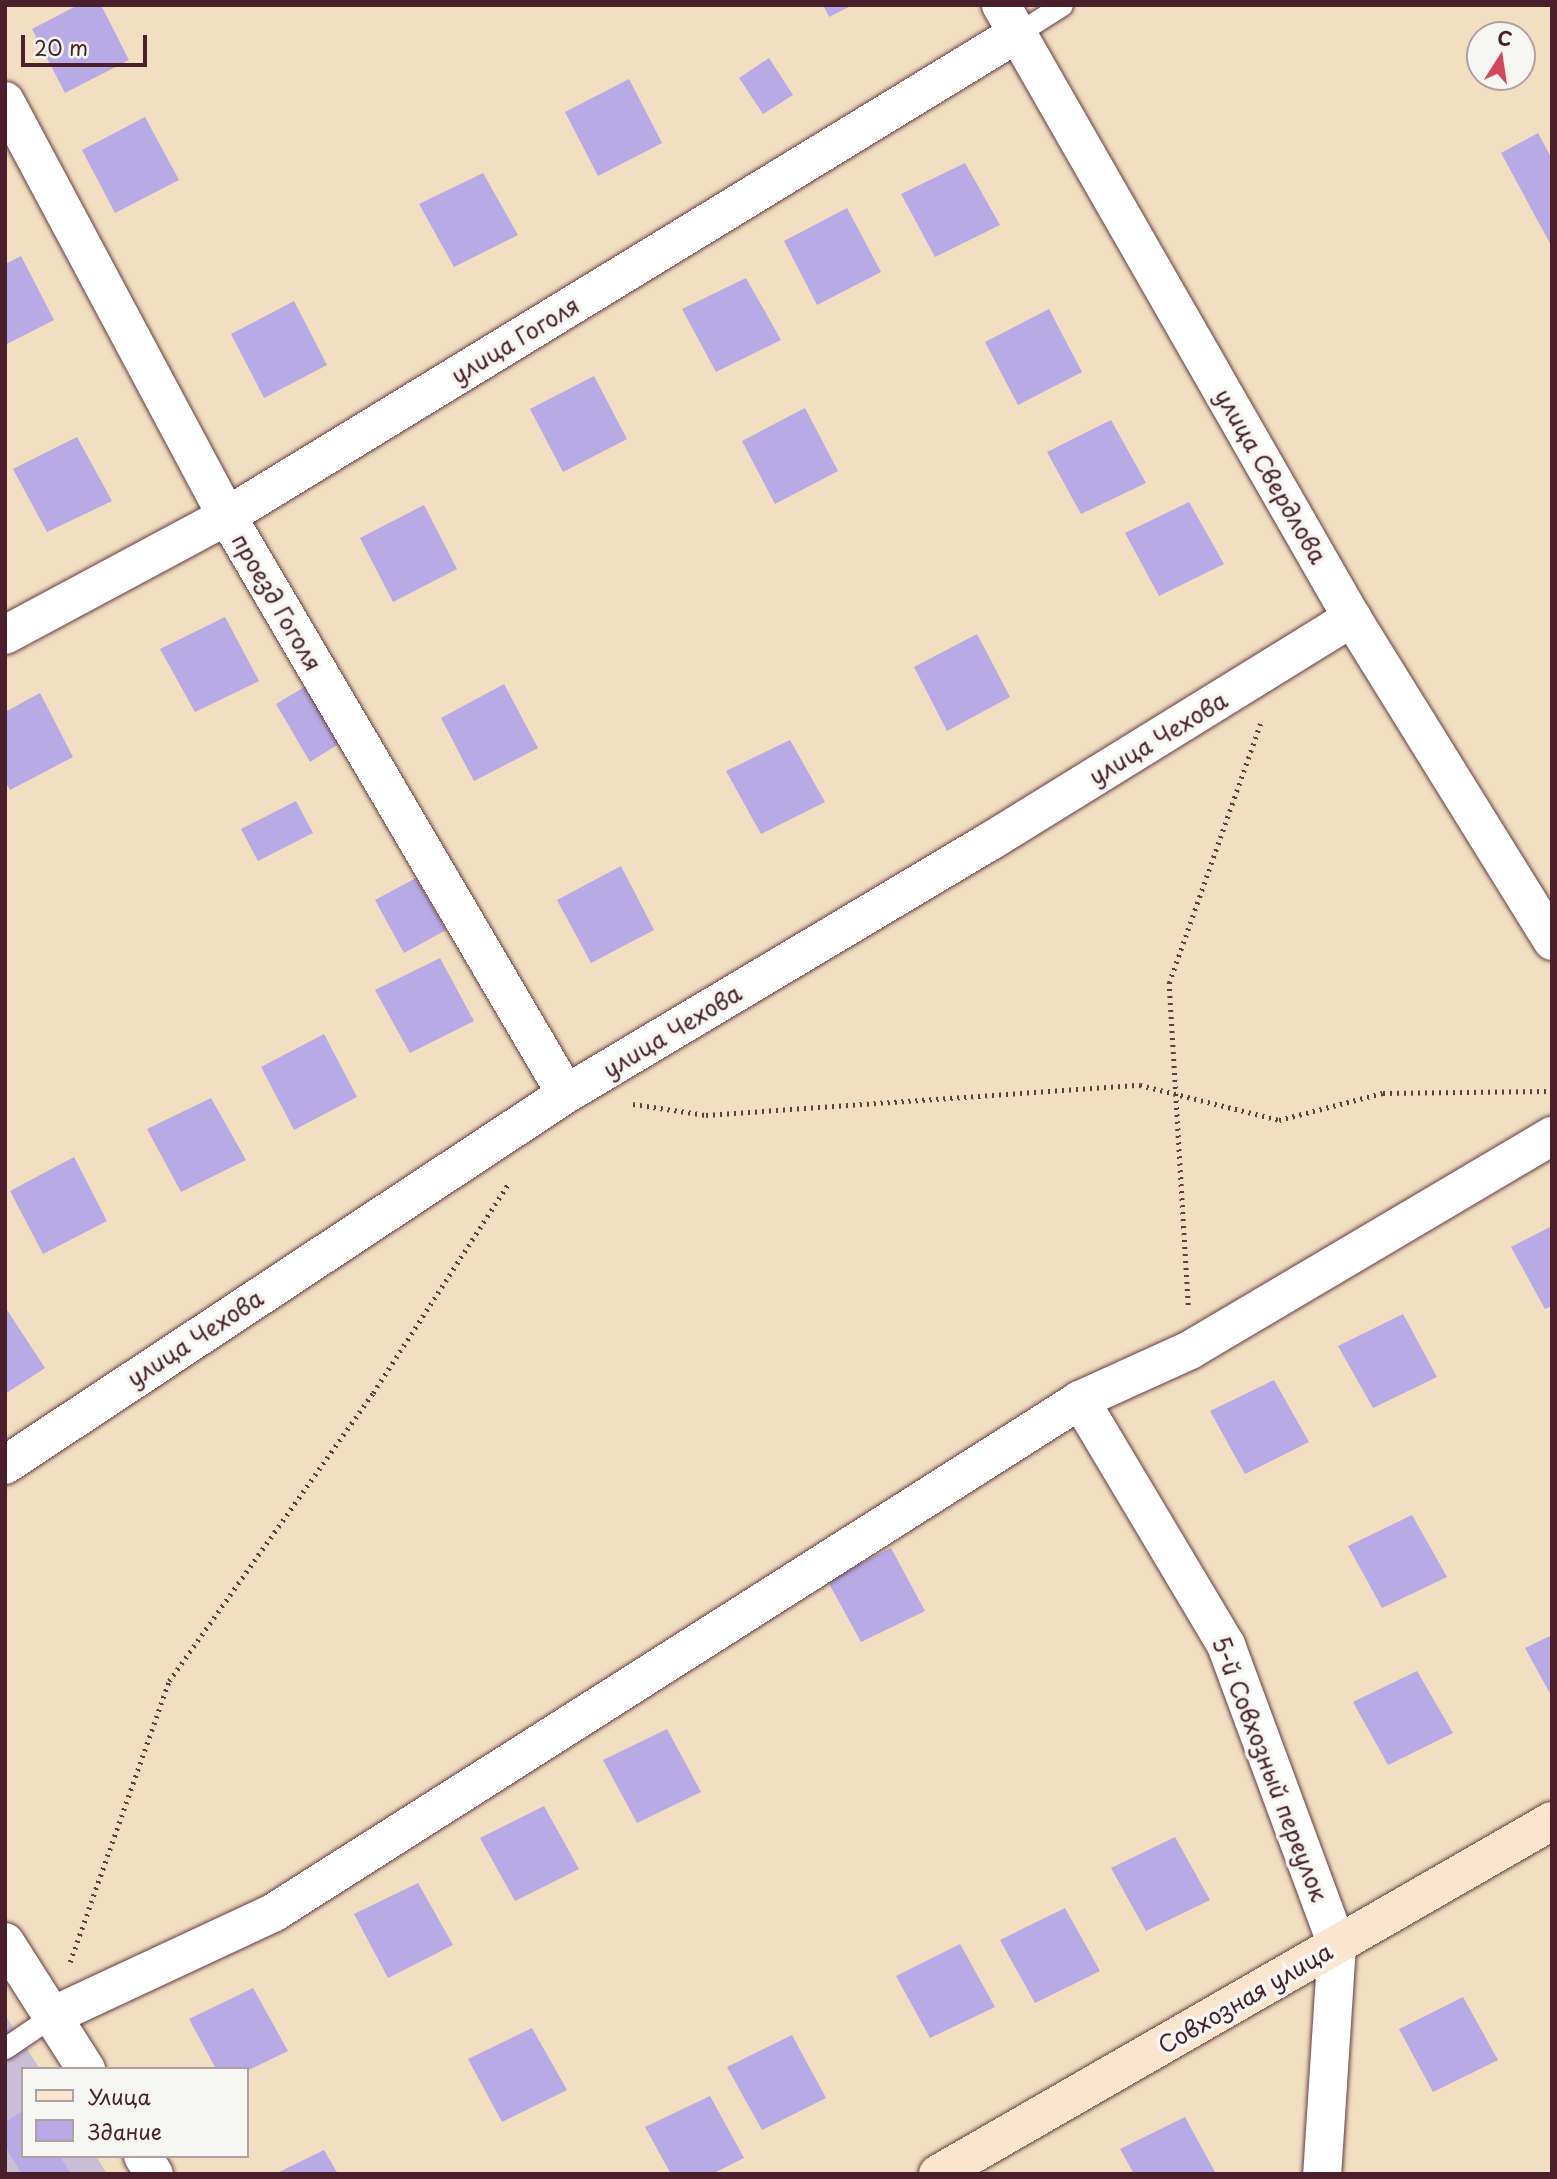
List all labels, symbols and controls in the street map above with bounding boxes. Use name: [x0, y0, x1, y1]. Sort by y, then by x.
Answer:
scale bar: [24, 21, 150, 65]
north arrow: [1466, 21, 1536, 91]
text: С: [1495, 22, 1515, 53]
text: 20 m: [34, 31, 88, 63]
street label: улица Гоголя: [445, 290, 585, 390]
street label: улица Свердлова: [1209, 383, 1333, 569]
street label: проезд Гоголя: [226, 528, 328, 676]
street label: улица Чехова: [1083, 686, 1233, 790]
street label: улица Чехова: [597, 979, 747, 1083]
street label: улица Чехова: [121, 1283, 269, 1393]
street label: 5-й Совхозный переулок: [1207, 1632, 1333, 1906]
street label: Совхозная улица: [1152, 1937, 1338, 2059]
legend: [21, 2067, 248, 2158]
text: Улица: [88, 2080, 151, 2112]
text: Здание: [88, 2115, 162, 2147]

